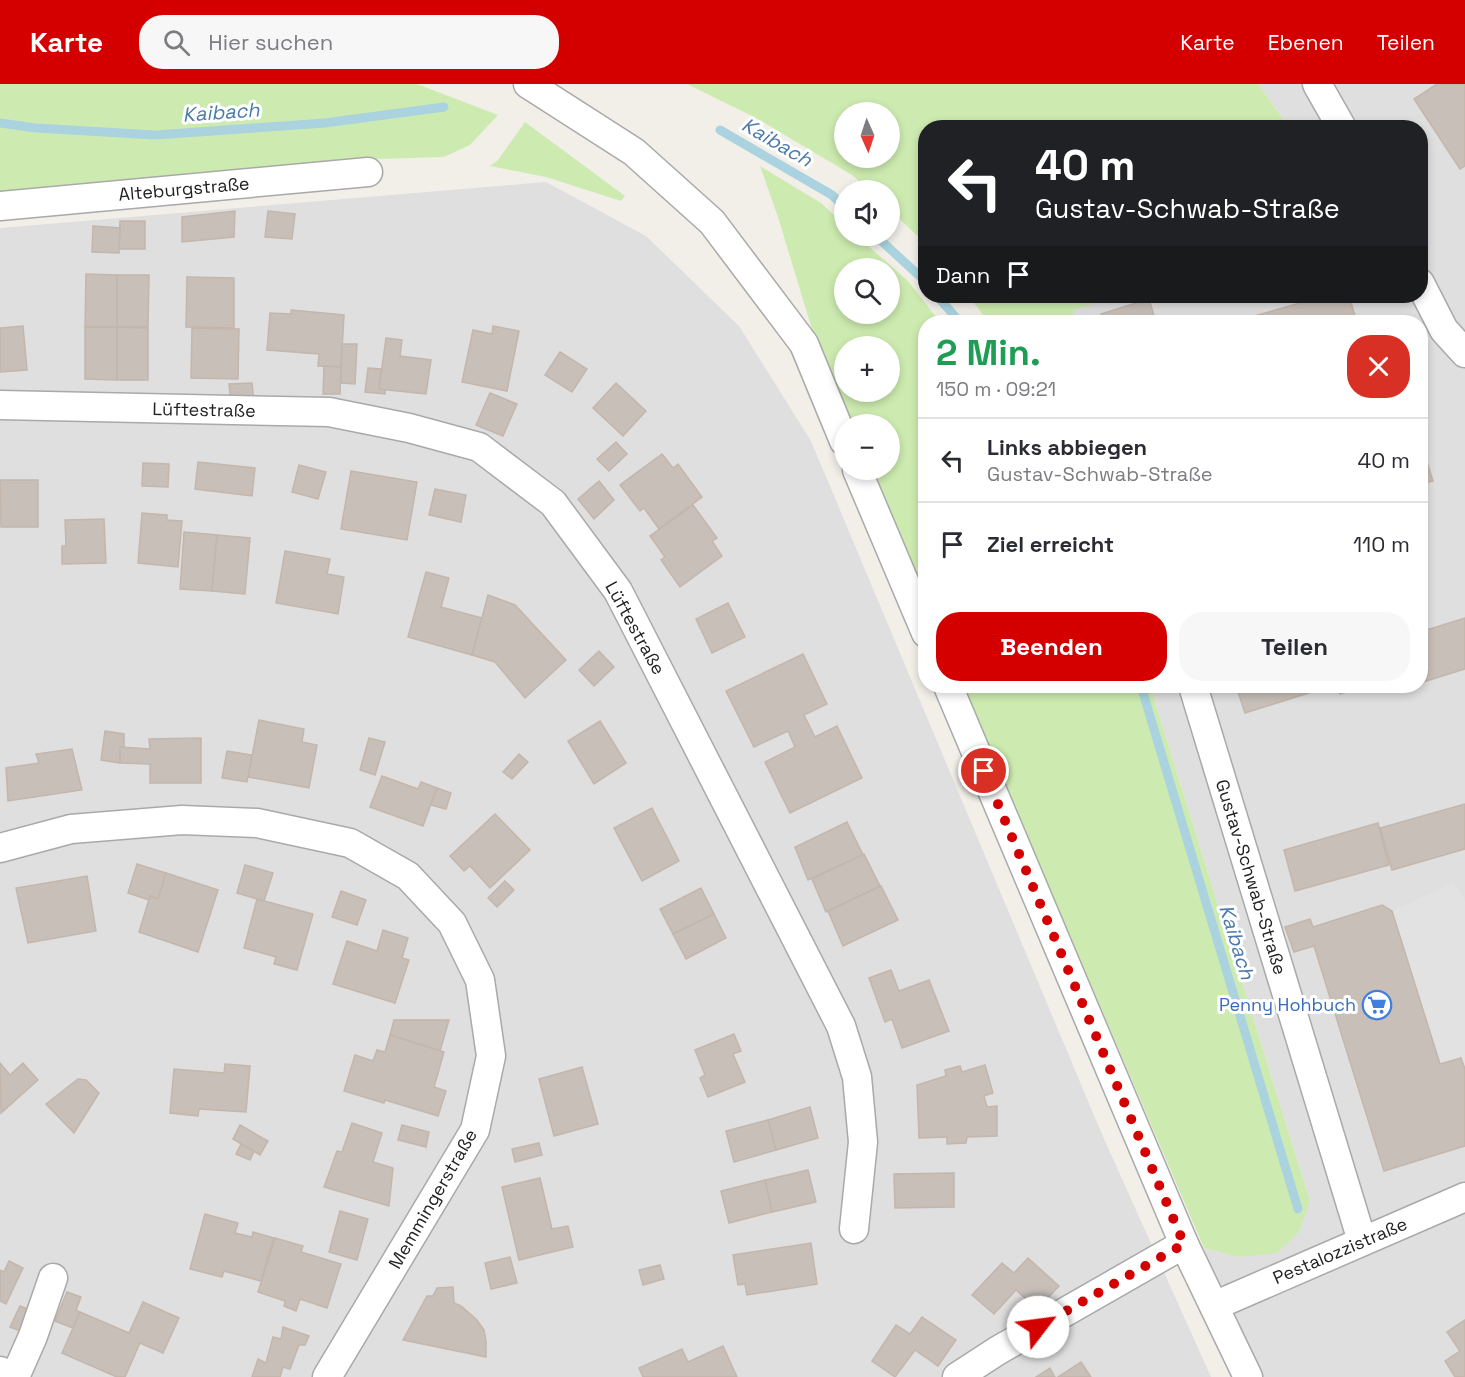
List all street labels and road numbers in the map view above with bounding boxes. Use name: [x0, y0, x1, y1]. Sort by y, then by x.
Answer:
street label: Alteburgstraße: [118, 171, 250, 206]
street label: Lüftestraße: [152, 397, 256, 422]
street label: Lüftestraße: [600, 577, 671, 679]
street label: Gustav-Schwab-Straße: [1211, 776, 1292, 977]
street label: Memmingerstraße: [383, 1125, 482, 1273]
street label: Pestalozzistraße: [1269, 1212, 1410, 1289]

